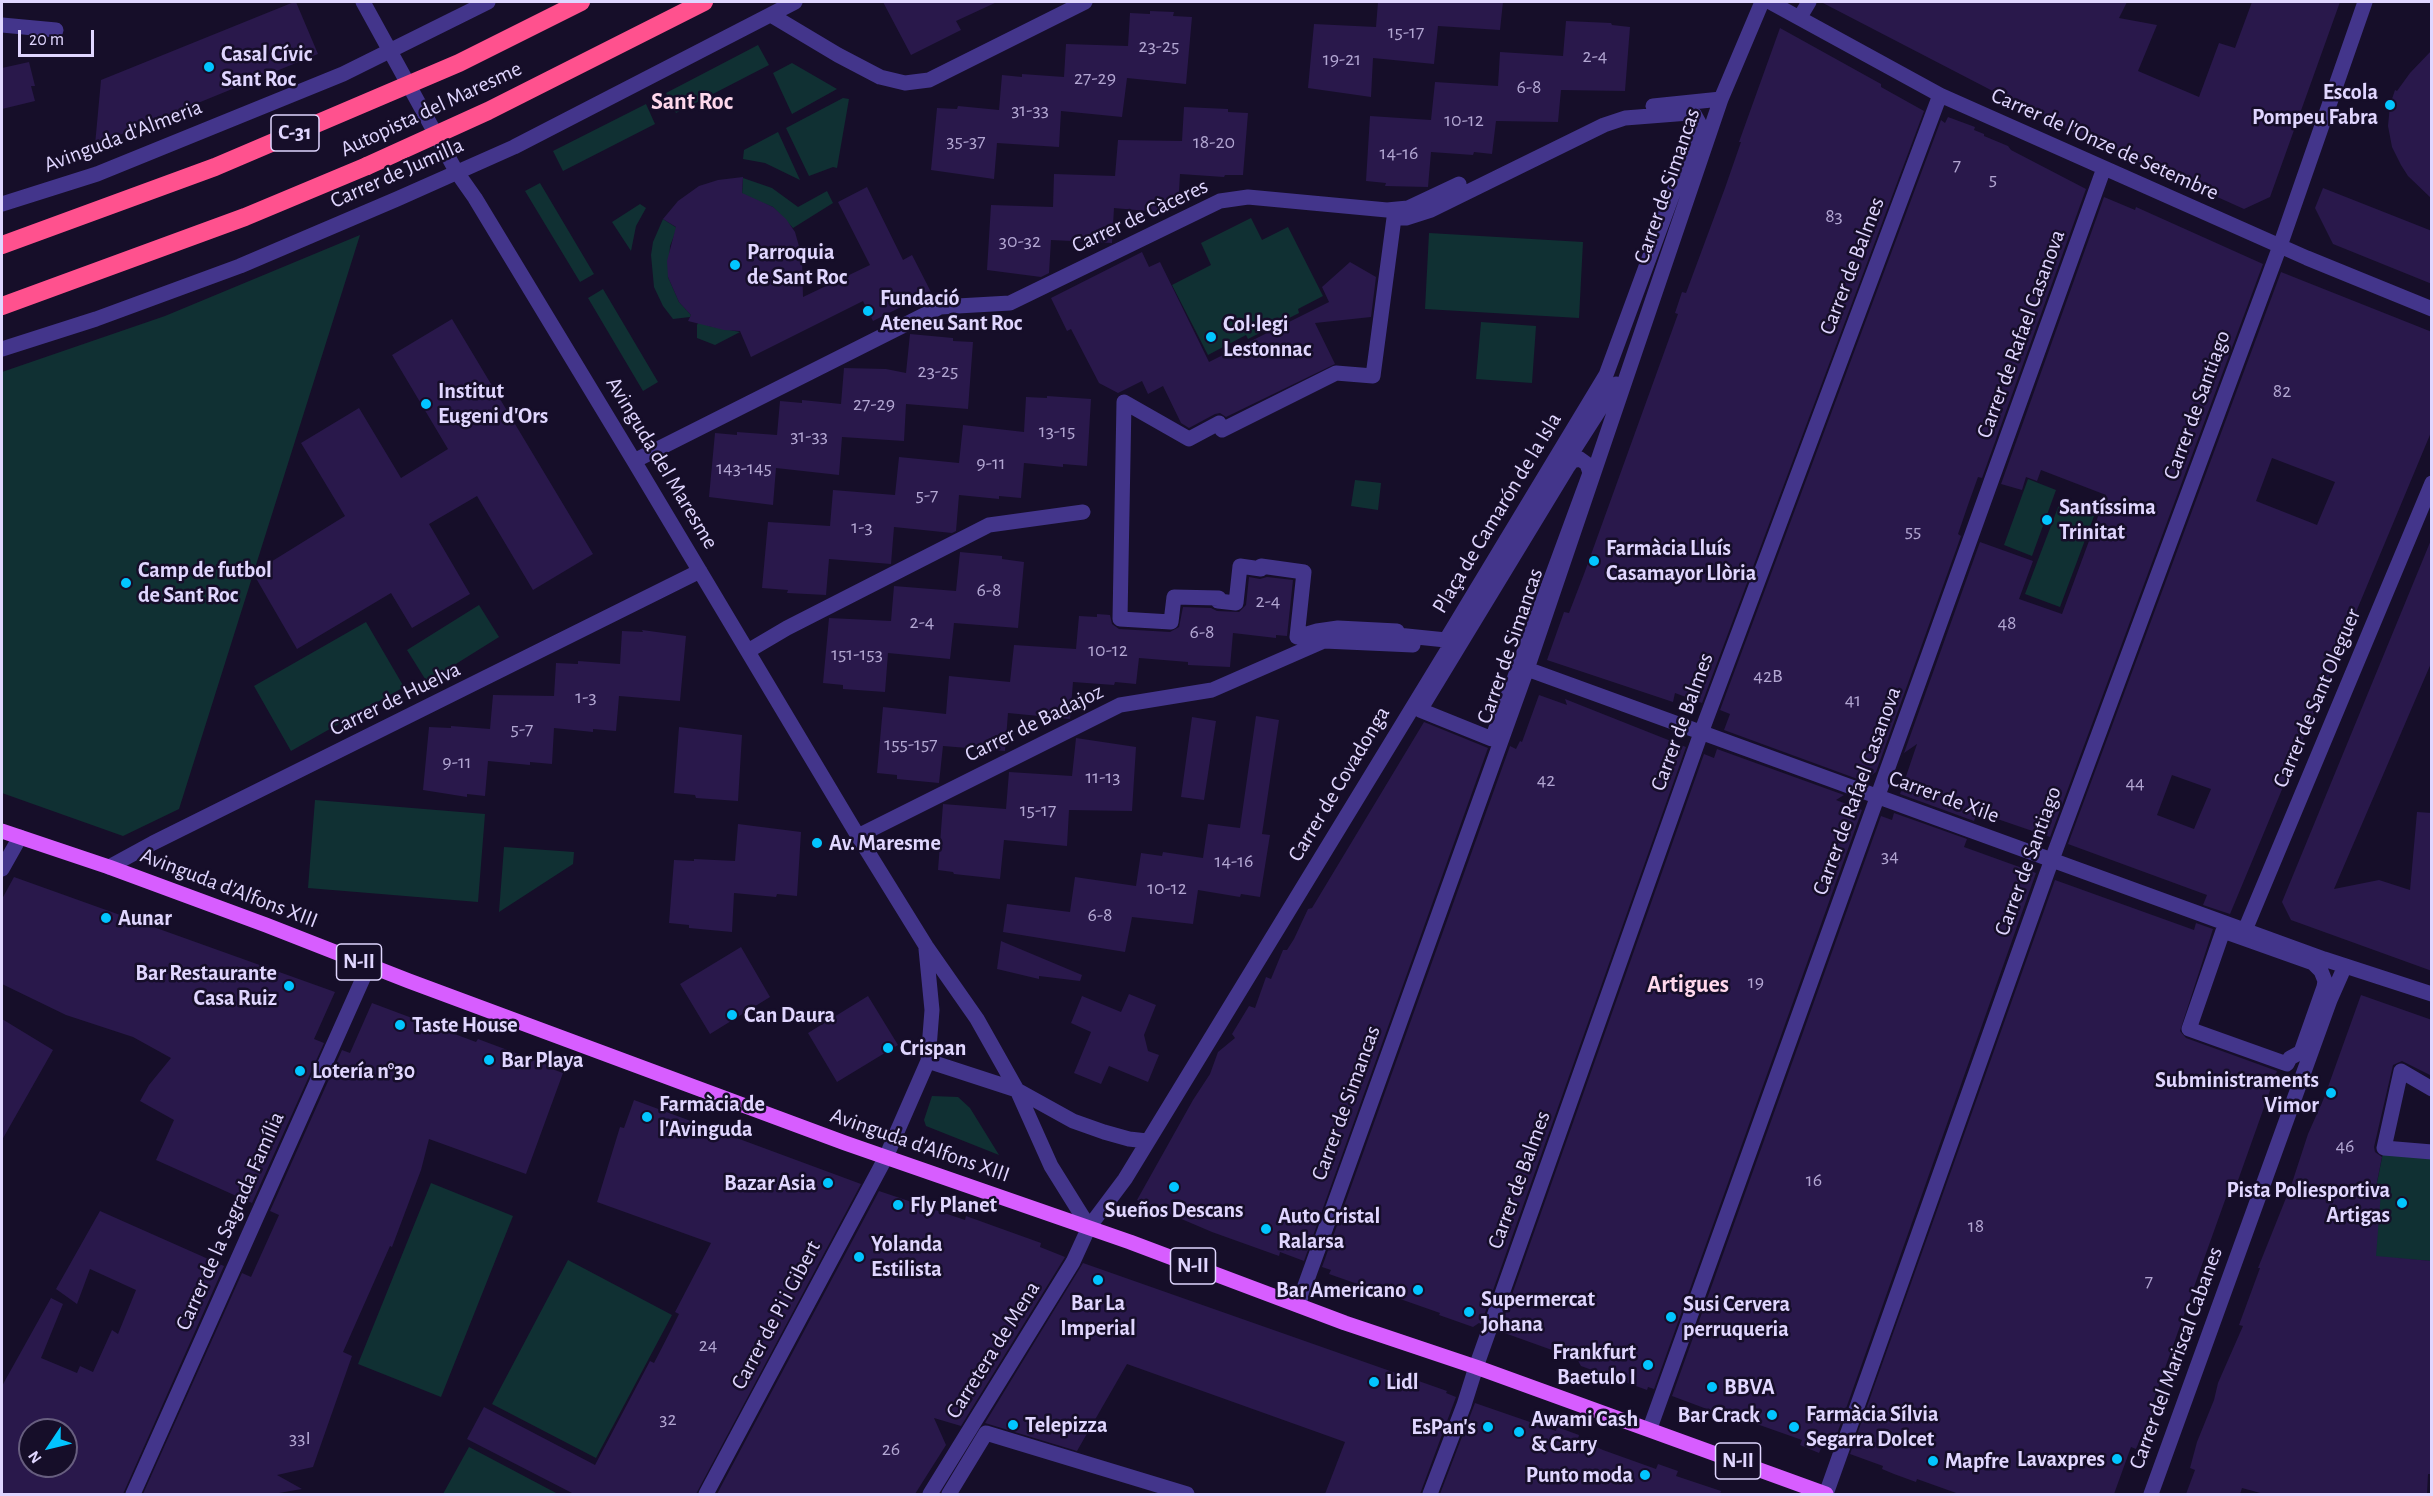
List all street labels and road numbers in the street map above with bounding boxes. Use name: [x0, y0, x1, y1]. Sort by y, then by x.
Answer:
street label: Autopista del Maresme: [336, 55, 526, 163]
street label: Carrer de l'Onze de Setembre: [1987, 82, 2223, 206]
street label: Avinguda d'Almeria: [40, 94, 206, 178]
street label: Carrer de Simancas: [1628, 105, 1706, 267]
road number: C-31: [271, 115, 319, 151]
street label: Carrer de Jumilla: [326, 132, 468, 214]
street label: Carrer de Càceres: [1068, 173, 1212, 259]
street label: Carrer de Balmes: [1814, 194, 1890, 338]
street label: Carrer de Rafael Casanova: [1971, 226, 2071, 442]
street label: Carrer de Santiago: [2158, 327, 2236, 483]
street label: Avinguda del Maresme: [600, 372, 724, 554]
street label: Plaça de Camarón de la Isla: [1427, 408, 1567, 618]
street label: Carrer de Simancas: [1471, 565, 1549, 727]
street label: Carrer de Sant Oleguer: [2267, 604, 2367, 792]
street label: Carrer de Balmes: [1645, 649, 1719, 795]
street label: Carrer de Huelva: [325, 656, 465, 742]
street label: Carrer de Badajoz: [961, 678, 1107, 768]
street label: Carrer de Rafael Casanova: [1807, 683, 1907, 899]
street label: Carrer de Covadonga: [1282, 702, 1396, 866]
street label: Carrer de Xile: [1885, 765, 2003, 829]
street label: Carrer de Santiago: [1989, 783, 2067, 939]
street label: Avinguda d'Alfons XIII: [137, 842, 321, 934]
road number: N-II: [336, 944, 382, 980]
street label: Carrer de Simancas: [1306, 1022, 1386, 1184]
street label: Avinguda d'Alfons XIII: [827, 1102, 1013, 1188]
street label: Carrer de Balmes: [1482, 1107, 1556, 1253]
street label: Carrer de la Sagrada Família: [170, 1108, 290, 1334]
street label: Carrer de Pi i Gibert: [726, 1236, 826, 1394]
street label: Carrer del Mariscal Cabanes: [2123, 1243, 2229, 1473]
road number: N-II: [1170, 1248, 1216, 1284]
street label: Carretera de Mena: [940, 1276, 1046, 1424]
road number: N-II: [1716, 1443, 1760, 1479]

